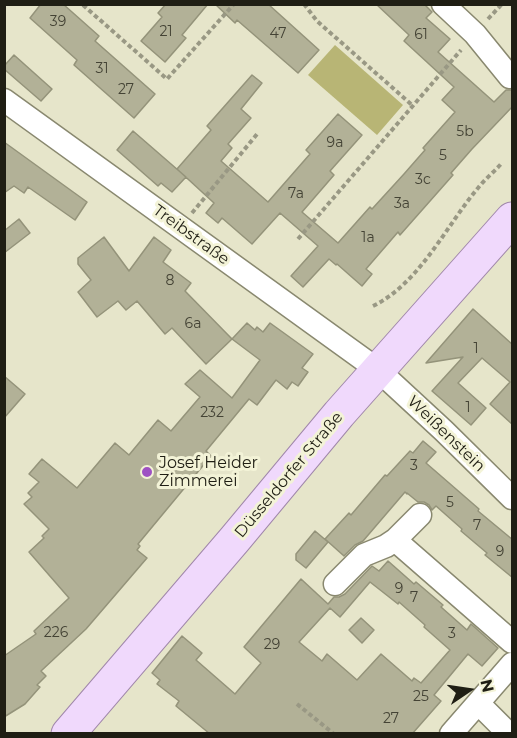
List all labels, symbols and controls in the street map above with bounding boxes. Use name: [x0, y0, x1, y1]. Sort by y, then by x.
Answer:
house number: 39: [50, 14, 66, 30]
house number: 21: [159, 24, 173, 40]
house number: 47: [270, 26, 286, 42]
house number: 61: [414, 27, 428, 43]
house number: 31: [96, 61, 108, 77]
house number: 27: [118, 82, 134, 98]
house number: 5b: [456, 124, 474, 140]
house number: 9a: [327, 135, 343, 151]
house number: 5: [439, 148, 447, 164]
house number: 3c: [415, 172, 431, 188]
house number: 7a: [288, 186, 304, 202]
house number: 3a: [394, 196, 410, 212]
street label: Treibstraße: [149, 201, 233, 269]
house number: 1a: [361, 230, 375, 246]
house number: 8: [166, 273, 174, 289]
house number: 6a: [185, 316, 201, 332]
house number: 1: [473, 341, 479, 357]
street label: Weißenstein: [403, 392, 489, 476]
house number: 1: [465, 400, 471, 416]
house number: 232: [200, 405, 224, 421]
street label: Düsseldorfer Straße: [231, 408, 347, 542]
place label: Josef Heider Zimmerei: [159, 453, 258, 491]
house number: 3: [410, 458, 418, 474]
marker: Josef Heider Zimmerei: [140, 465, 154, 479]
house number: 5: [446, 495, 454, 511]
house number: 7: [473, 518, 481, 534]
house number: 9: [496, 544, 504, 560]
house number: 9: [395, 581, 403, 597]
house number: 7: [410, 590, 418, 606]
house number: 226: [44, 625, 68, 641]
house number: 3: [448, 626, 456, 642]
house number: 29: [264, 637, 280, 653]
north arrow: [439, 660, 499, 720]
text: N: [476, 677, 498, 694]
house number: 25: [413, 689, 429, 705]
house number: 27: [383, 711, 399, 727]

